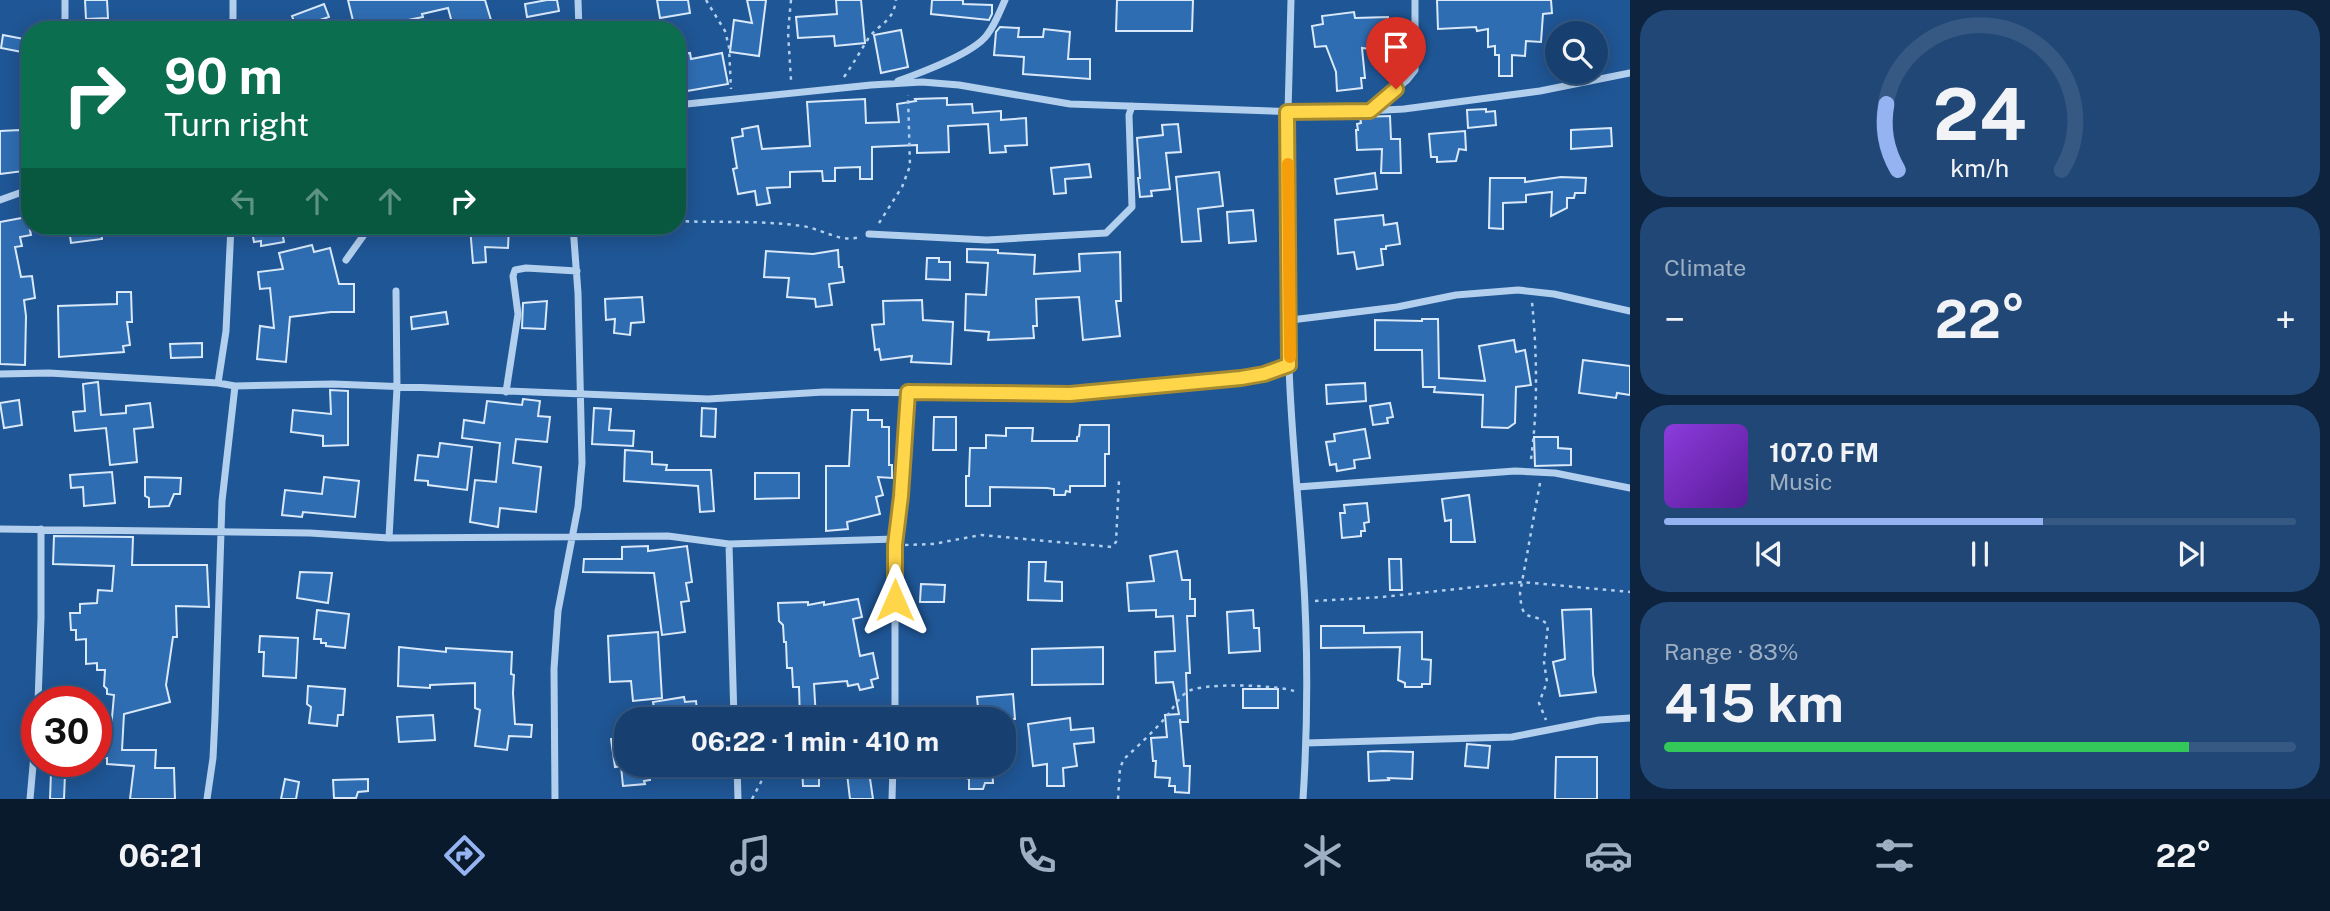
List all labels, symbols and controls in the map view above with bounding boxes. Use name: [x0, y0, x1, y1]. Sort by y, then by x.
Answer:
pin: [1366, 17, 1426, 89]
map controls: [1545, 21, 1608, 84]
button: search: [1545, 21, 1608, 84]
icon: arrive: [1377, 28, 1415, 66]
text: 90 m: [164, 47, 283, 105]
icon: right: [49, 49, 140, 140]
text: 24: [1933, 71, 2027, 156]
text: Turn right: [164, 106, 309, 143]
text: km/h: [1951, 152, 2009, 182]
icon: left: [225, 182, 263, 220]
icon: ahead: [298, 182, 336, 220]
icon: ahead: [371, 182, 409, 220]
icon: right: [444, 182, 482, 220]
text: Climate: [1664, 254, 1746, 281]
text: 22°: [1935, 289, 2025, 350]
text: −: [1664, 297, 1685, 342]
text: +: [2275, 297, 2296, 342]
text: 107.0 FM: [1769, 437, 1879, 468]
text: Music: [1769, 468, 1833, 495]
icon: previous: [1750, 535, 1788, 573]
icon: pause: [1961, 535, 1999, 573]
icon: next: [2172, 535, 2210, 573]
position arrow: [858, 563, 932, 637]
text: Range · 83%: [1664, 638, 1798, 665]
text: 415 km: [1664, 673, 1844, 734]
speed limit sign: 30: [21, 686, 112, 777]
text: 06:22 · 1 min · 410 m: [691, 726, 939, 757]
icon: directions: [440, 831, 489, 880]
icon: music: [726, 831, 775, 880]
icon: phone: [1012, 831, 1061, 880]
icon: climate: [1298, 831, 1347, 880]
icon: car: [1584, 831, 1633, 880]
icon: filters: [1870, 831, 1919, 880]
text: 06:21: [118, 837, 203, 874]
text: 22°: [2156, 837, 2211, 874]

